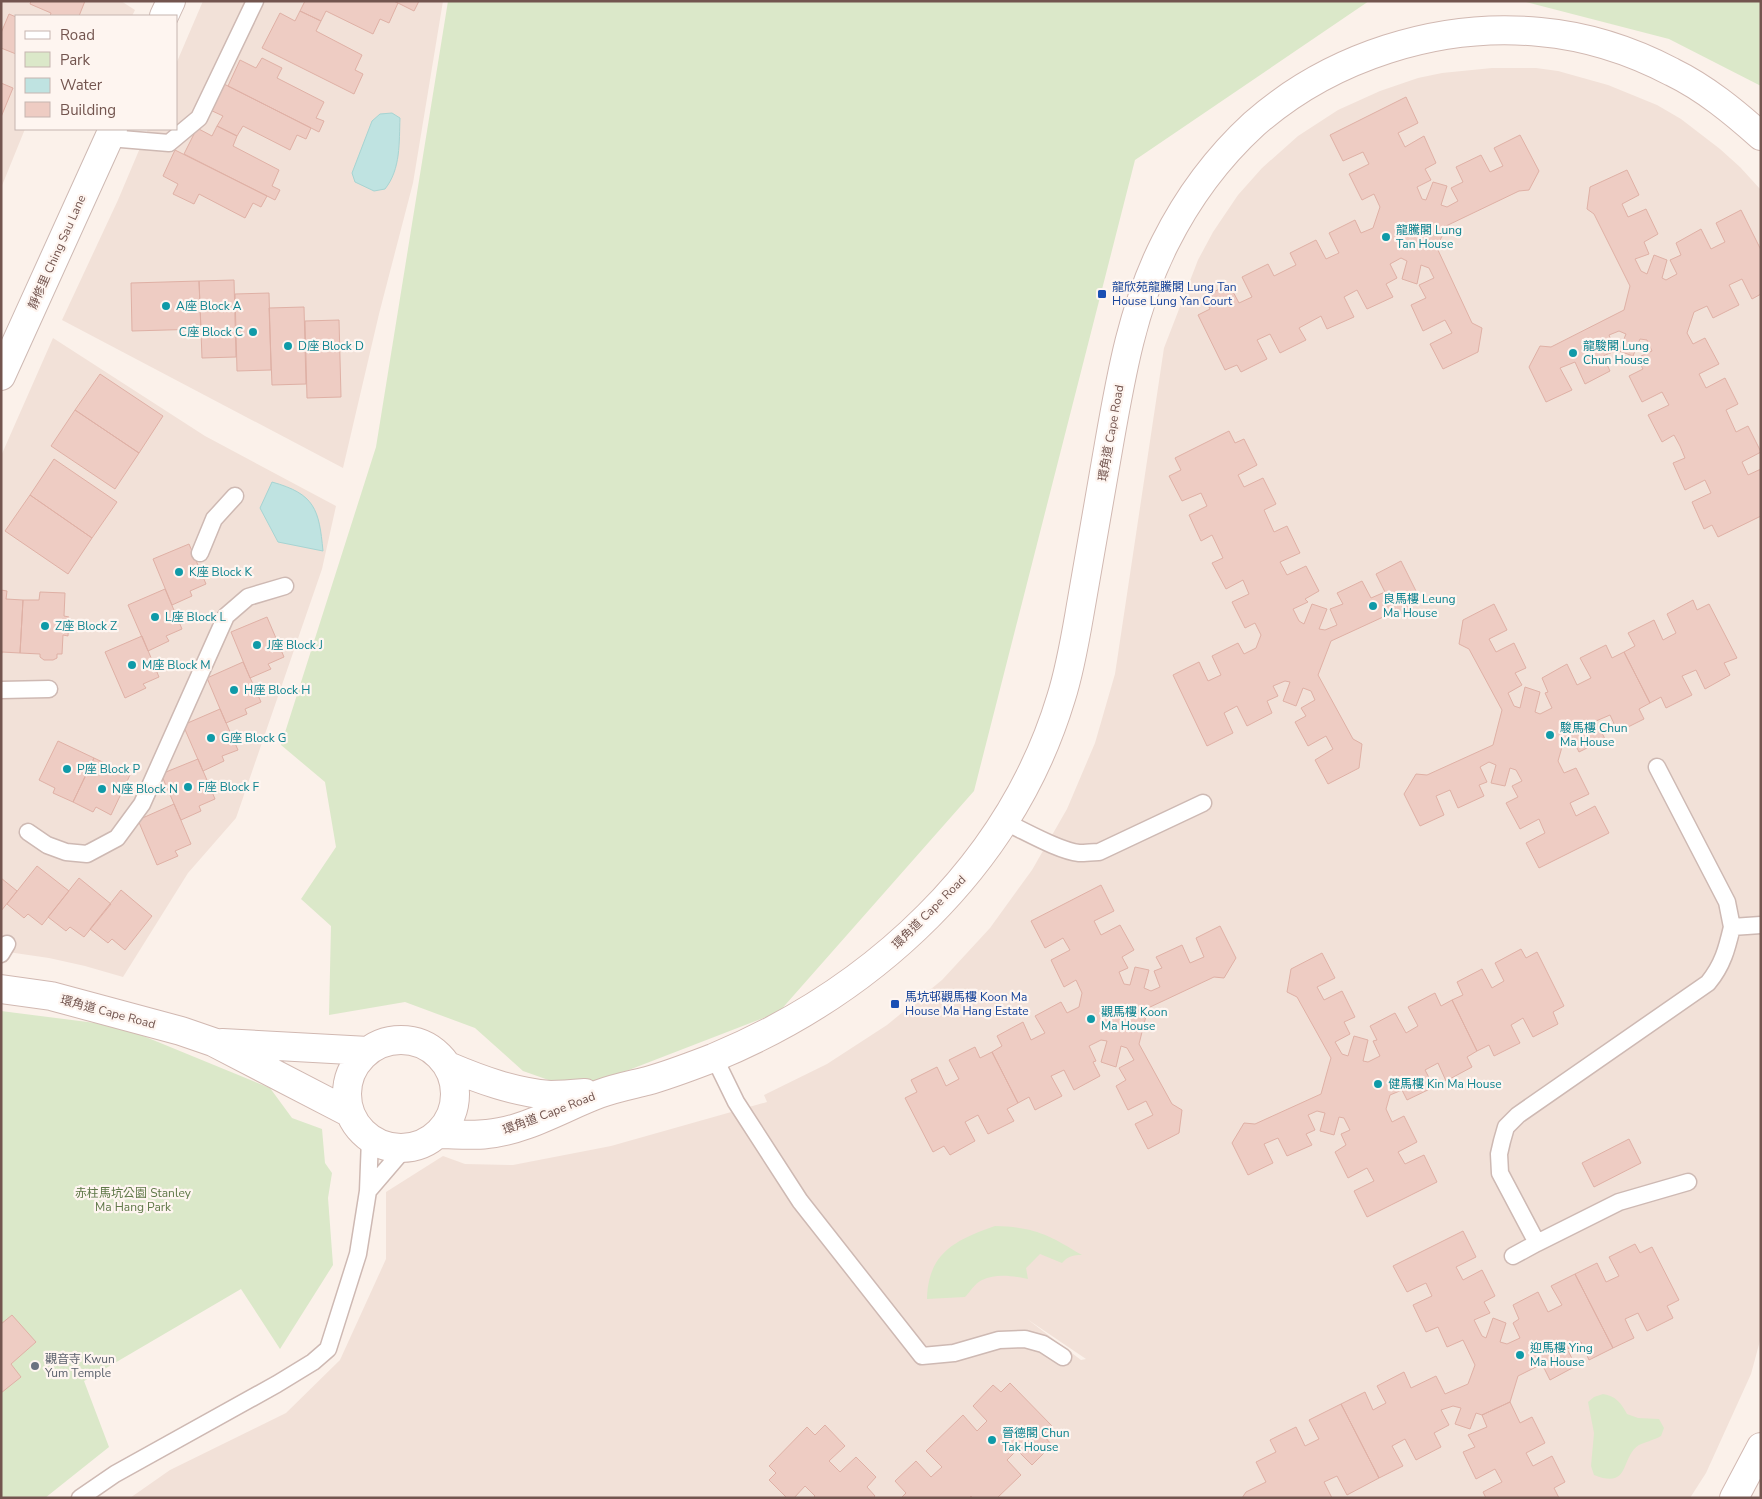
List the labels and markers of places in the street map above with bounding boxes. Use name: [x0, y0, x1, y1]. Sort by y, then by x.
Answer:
place label: 龍騰閣 Lung Tan House: [1396, 222, 1462, 252]
marker: 龍騰閣 Lung Tan House: [1380, 231, 1392, 243]
place label: 龍欣苑龍騰閣 Lung Tan House Lung Yan Court: [1112, 279, 1237, 309]
marker: 龍欣苑龍騰閣 Lung Tan House Lung Yan Court: [1096, 288, 1108, 300]
place label: A座 Block A: [176, 298, 242, 314]
marker: A座 Block A: [160, 300, 172, 312]
place label: C座 Block C: [179, 324, 243, 340]
marker: C座 Block C: [247, 326, 259, 338]
place label: D座 Block D: [298, 338, 364, 354]
place label: 龍駿閣 Lung Chun House: [1583, 338, 1649, 368]
marker: D座 Block D: [282, 340, 294, 352]
marker: 龍駿閣 Lung Chun House: [1567, 347, 1579, 359]
place label: K座 Block K: [189, 564, 253, 580]
marker: K座 Block K: [173, 566, 185, 578]
place label: 良馬樓 Leung Ma House: [1383, 591, 1456, 621]
marker: 良馬樓 Leung Ma House: [1367, 600, 1379, 612]
place label: L座 Block L: [165, 609, 227, 625]
marker: L座 Block L: [149, 611, 161, 623]
place label: Z座 Block Z: [55, 618, 117, 634]
marker: Z座 Block Z: [39, 620, 51, 632]
place label: J座 Block J: [266, 637, 323, 653]
marker: J座 Block J: [251, 639, 263, 651]
place label: M座 Block M: [142, 657, 211, 673]
marker: M座 Block M: [126, 659, 138, 671]
place label: H座 Block H: [244, 682, 310, 698]
marker: H座 Block H: [228, 684, 240, 696]
place label: 駿馬樓 Chun Ma House: [1560, 720, 1628, 750]
marker: 駿馬樓 Chun Ma House: [1544, 729, 1556, 741]
place label: G座 Block G: [221, 730, 286, 746]
marker: G座 Block G: [205, 732, 217, 744]
place label: P座 Block P: [77, 761, 141, 777]
marker: P座 Block P: [61, 763, 73, 775]
place label: F座 Block F: [198, 779, 260, 795]
place label: N座 Block N: [112, 781, 178, 797]
marker: F座 Block F: [182, 781, 194, 793]
marker: N座 Block N: [96, 783, 108, 795]
place label: 馬坑邨觀馬樓 Koon Ma House Ma Hang Estate: [905, 989, 1029, 1019]
marker: 馬坑邨觀馬樓 Koon Ma House Ma Hang Estate: [889, 998, 901, 1010]
place label: 觀馬樓 Koon Ma House: [1101, 1004, 1168, 1034]
marker: 觀馬樓 Koon Ma House: [1085, 1013, 1097, 1025]
place label: 健馬樓 Kin Ma House: [1388, 1076, 1502, 1092]
marker: 健馬樓 Kin Ma House: [1372, 1078, 1384, 1090]
place label: 迎馬樓 Ying Ma House: [1530, 1340, 1593, 1370]
marker: 迎馬樓 Ying Ma House: [1514, 1349, 1526, 1361]
place label: 觀音寺 Kwun Yum Temple: [44, 1351, 115, 1381]
marker: 觀音寺 Kwun Yum Temple: [29, 1360, 41, 1372]
place label: 晉德閣 Chun Tak House: [1002, 1425, 1070, 1455]
marker: 晉德閣 Chun Tak House: [986, 1434, 998, 1446]

